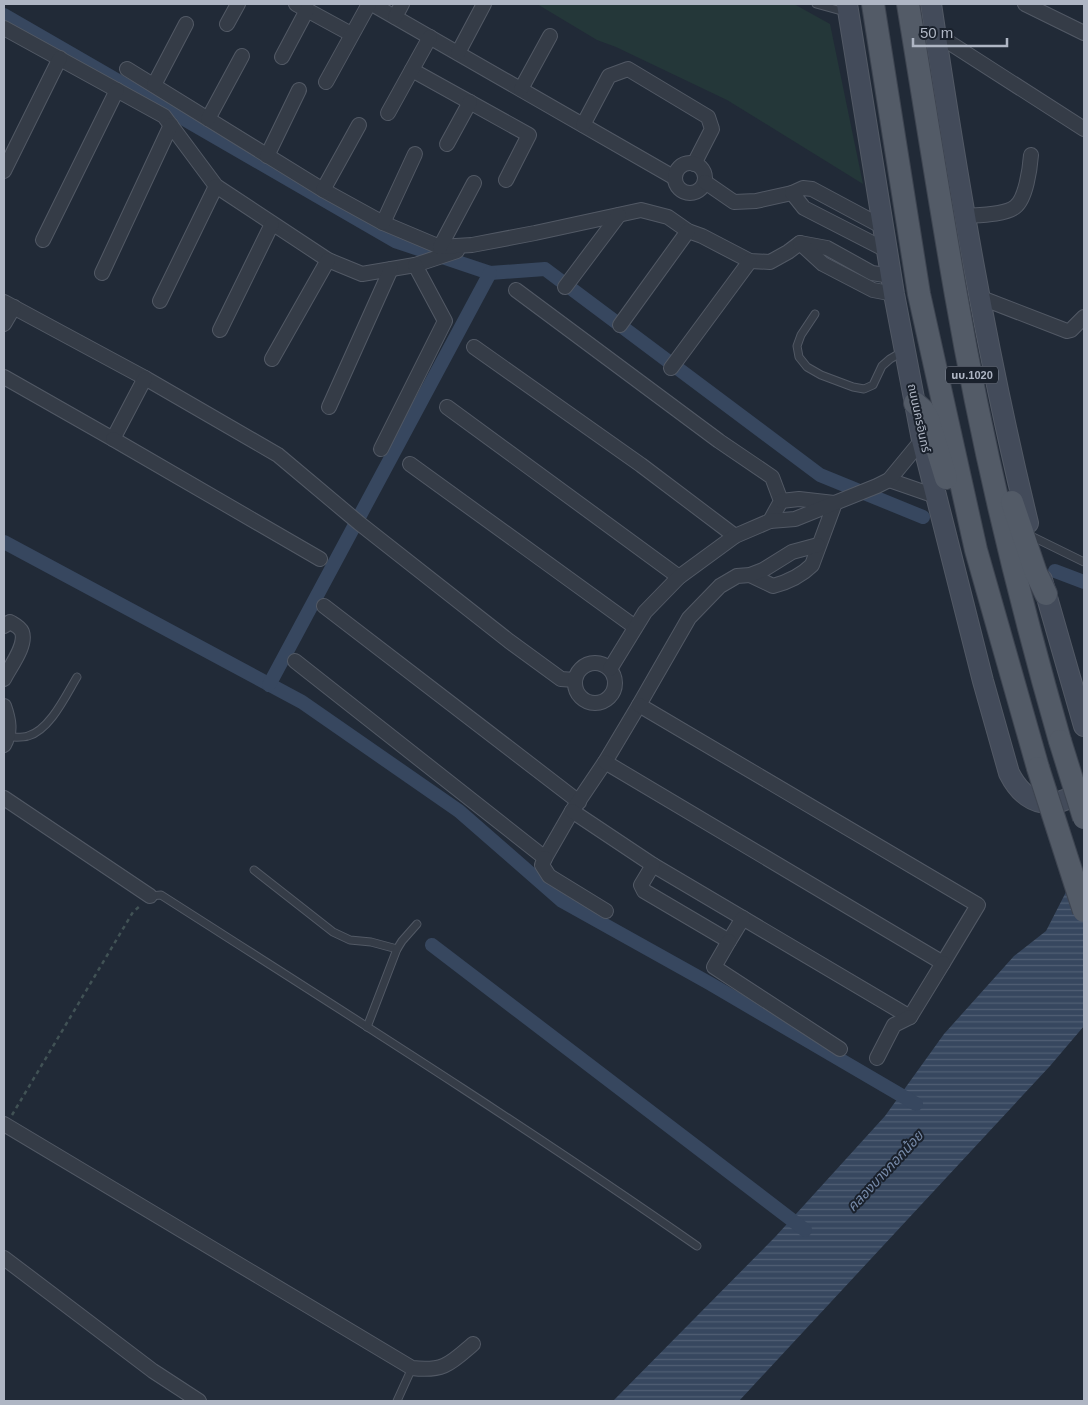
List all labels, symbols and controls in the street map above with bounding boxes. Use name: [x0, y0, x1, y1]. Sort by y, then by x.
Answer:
scale bar: [913, 15, 1007, 47]
text: 50 m: [920, 24, 953, 41]
road number: นบ.1020: [946, 366, 998, 384]
street label: ถนนนครอินทร์: [905, 382, 933, 454]
water label: คลองบางกอกน้อย: [844, 1126, 927, 1214]

